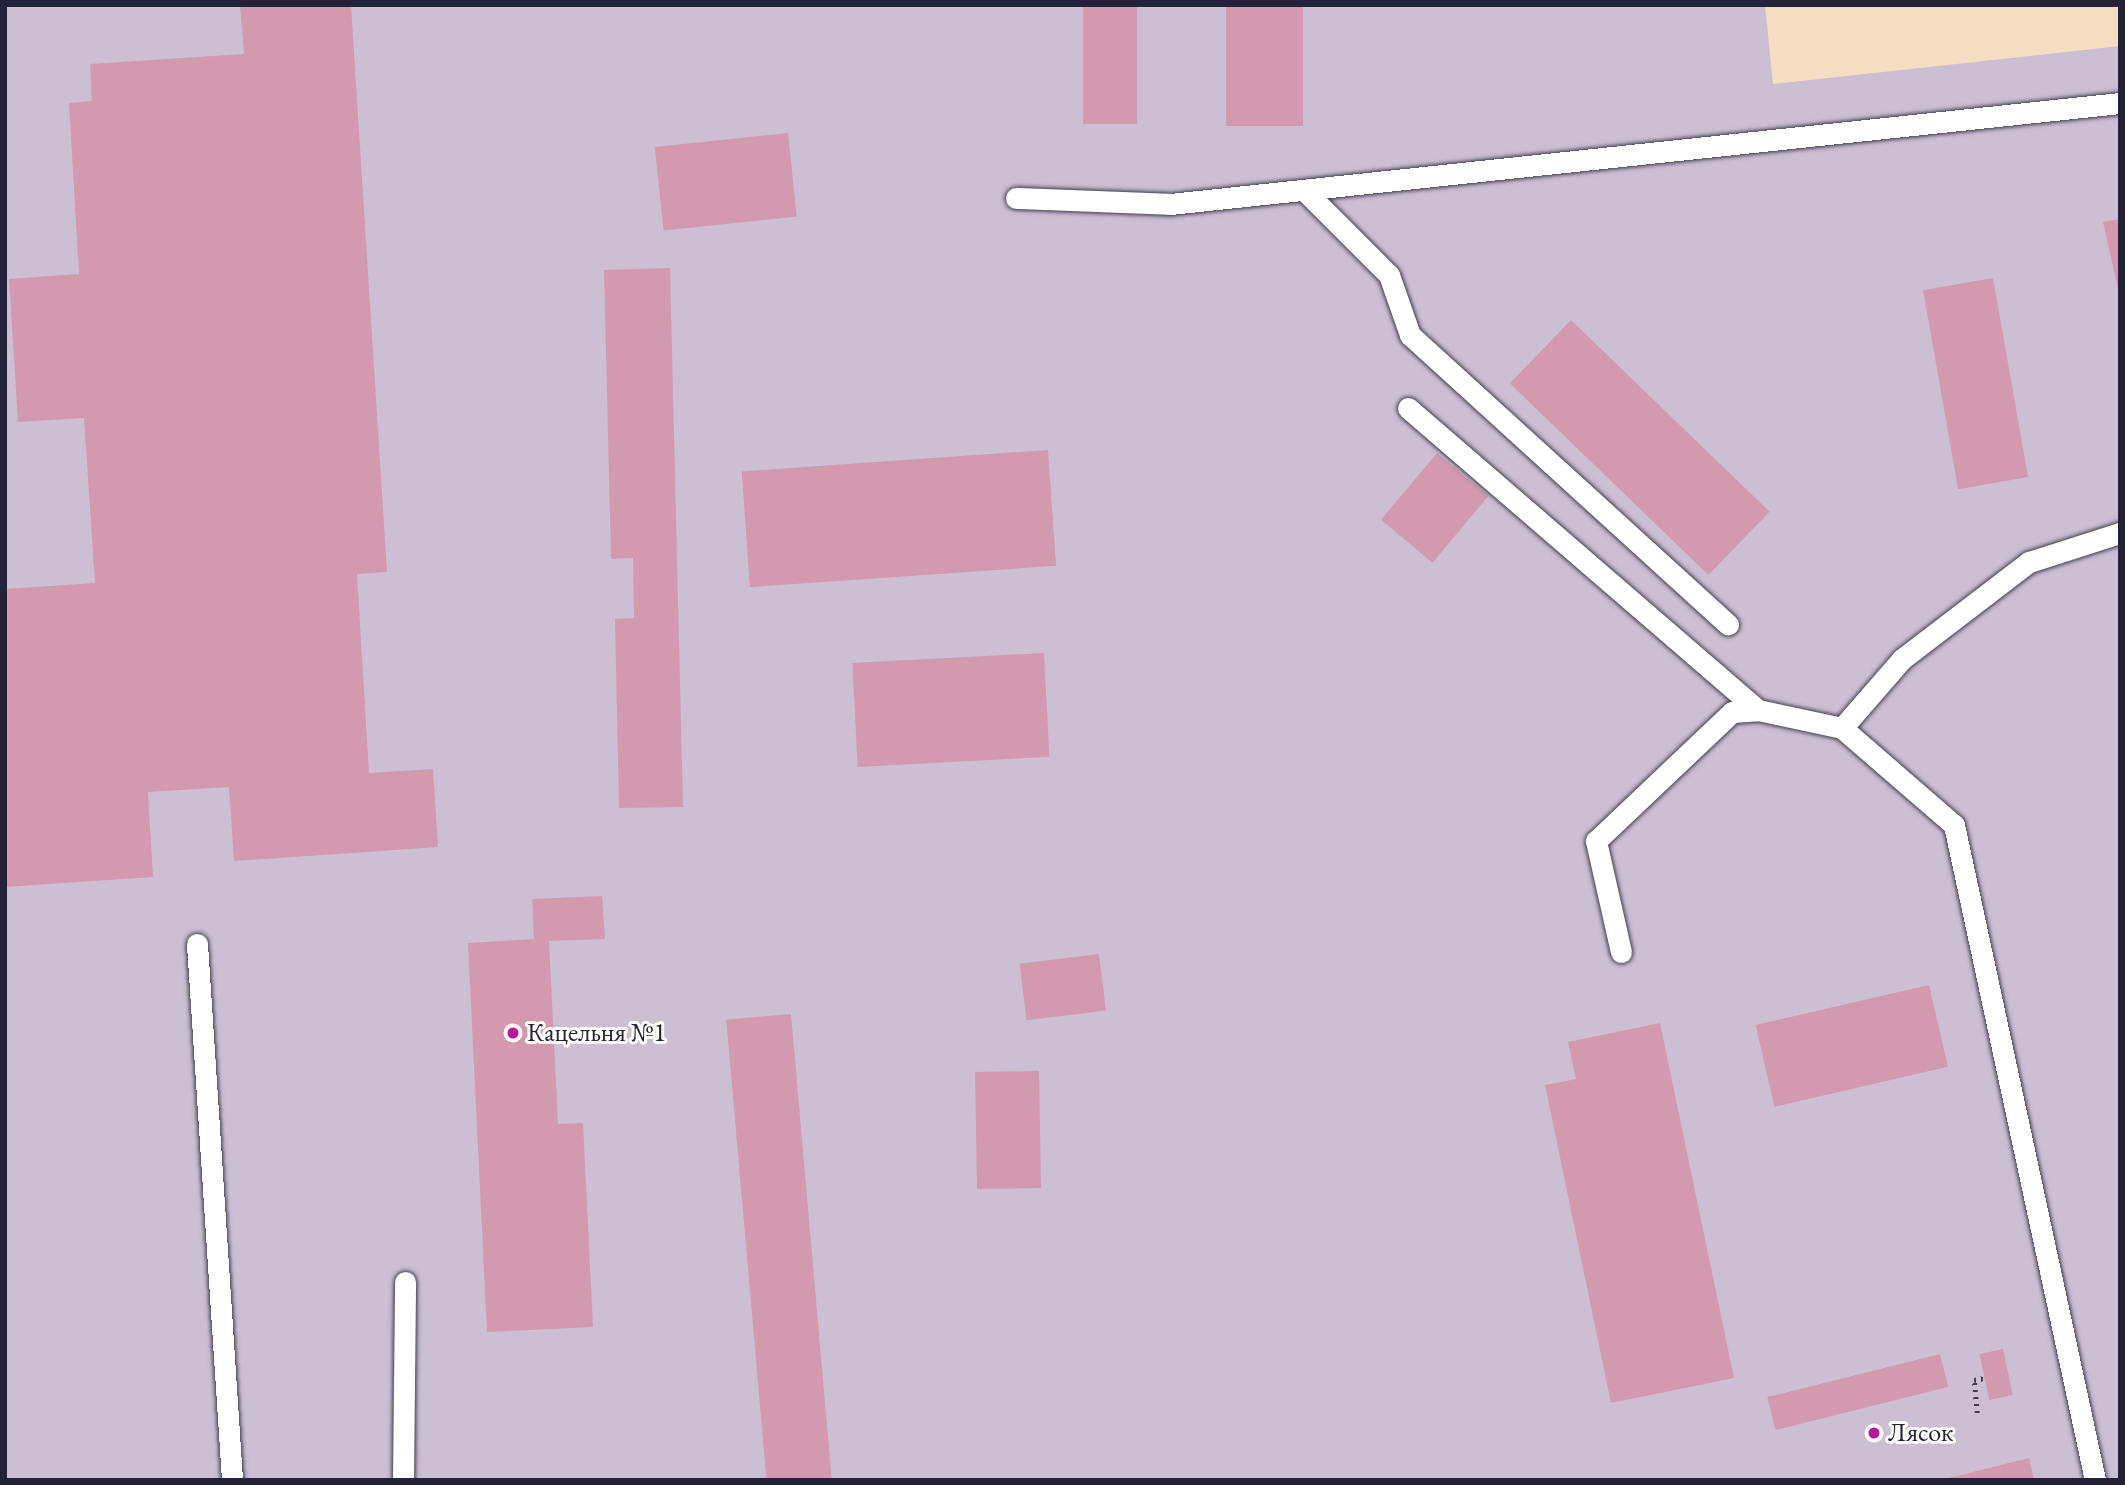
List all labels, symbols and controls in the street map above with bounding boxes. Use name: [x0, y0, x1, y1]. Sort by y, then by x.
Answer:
place label: Кацельня №1: [527, 1017, 666, 1049]
marker: Кацельня №1: [505, 1025, 521, 1041]
place label: Лясок: [1888, 1417, 1953, 1449]
marker: Лясок: [1866, 1425, 1882, 1441]

